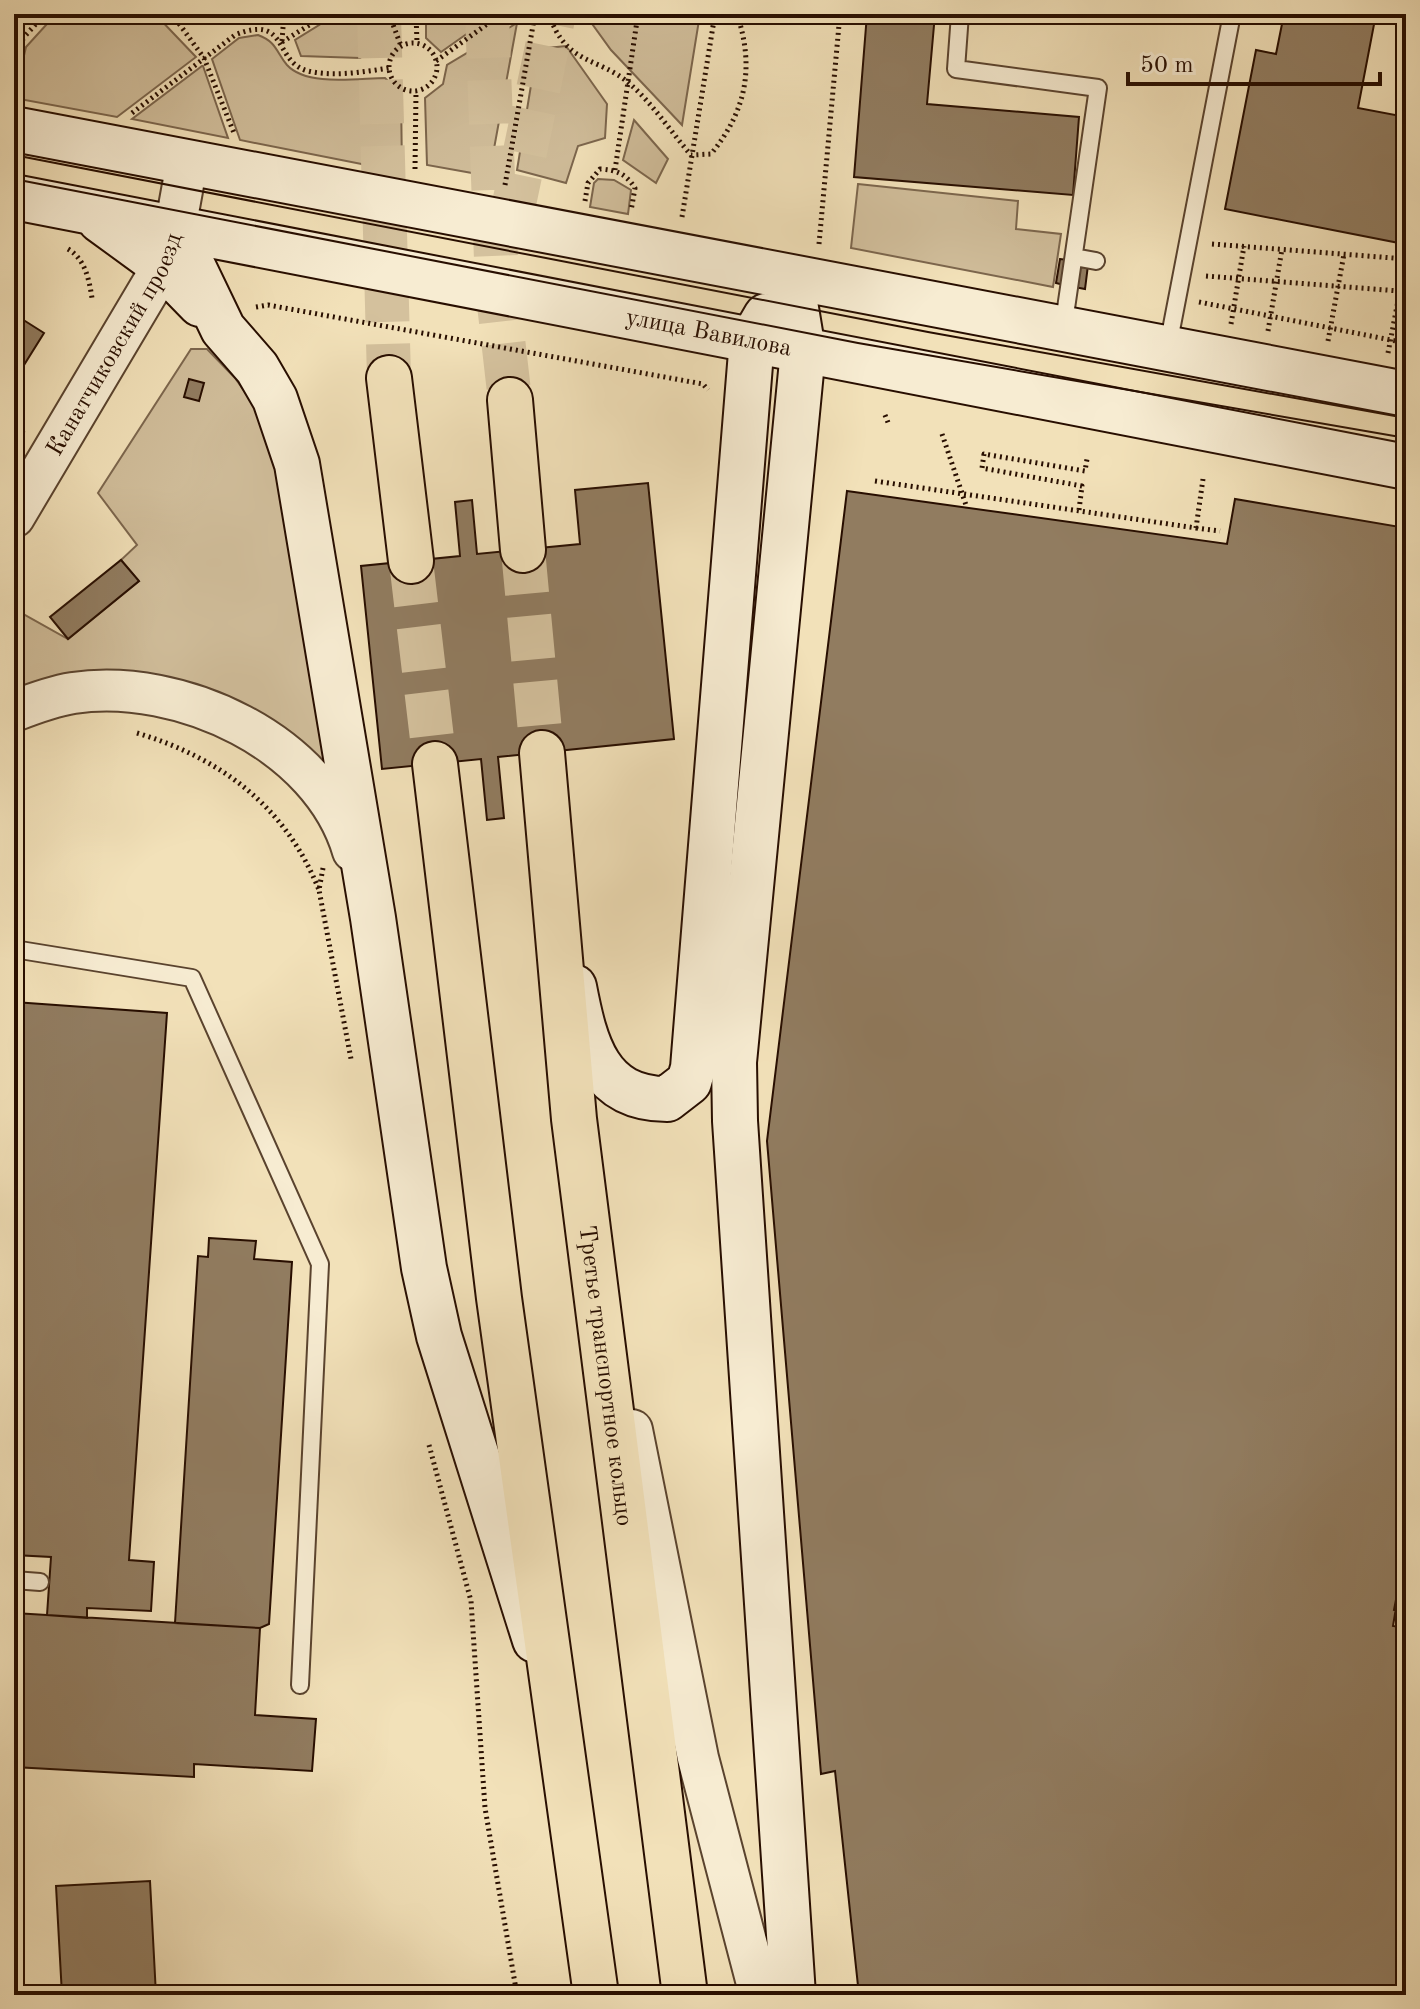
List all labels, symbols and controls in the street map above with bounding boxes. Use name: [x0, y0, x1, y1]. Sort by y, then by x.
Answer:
scale bar: [1128, 36, 1380, 86]
text: 50 m: [1140, 54, 1194, 78]
street label: Канатчиковский проезд: [43, 230, 187, 460]
street label: улица Вавилова: [624, 306, 794, 362]
street label: Третье транспортное кольцо: [574, 1224, 635, 1528]

